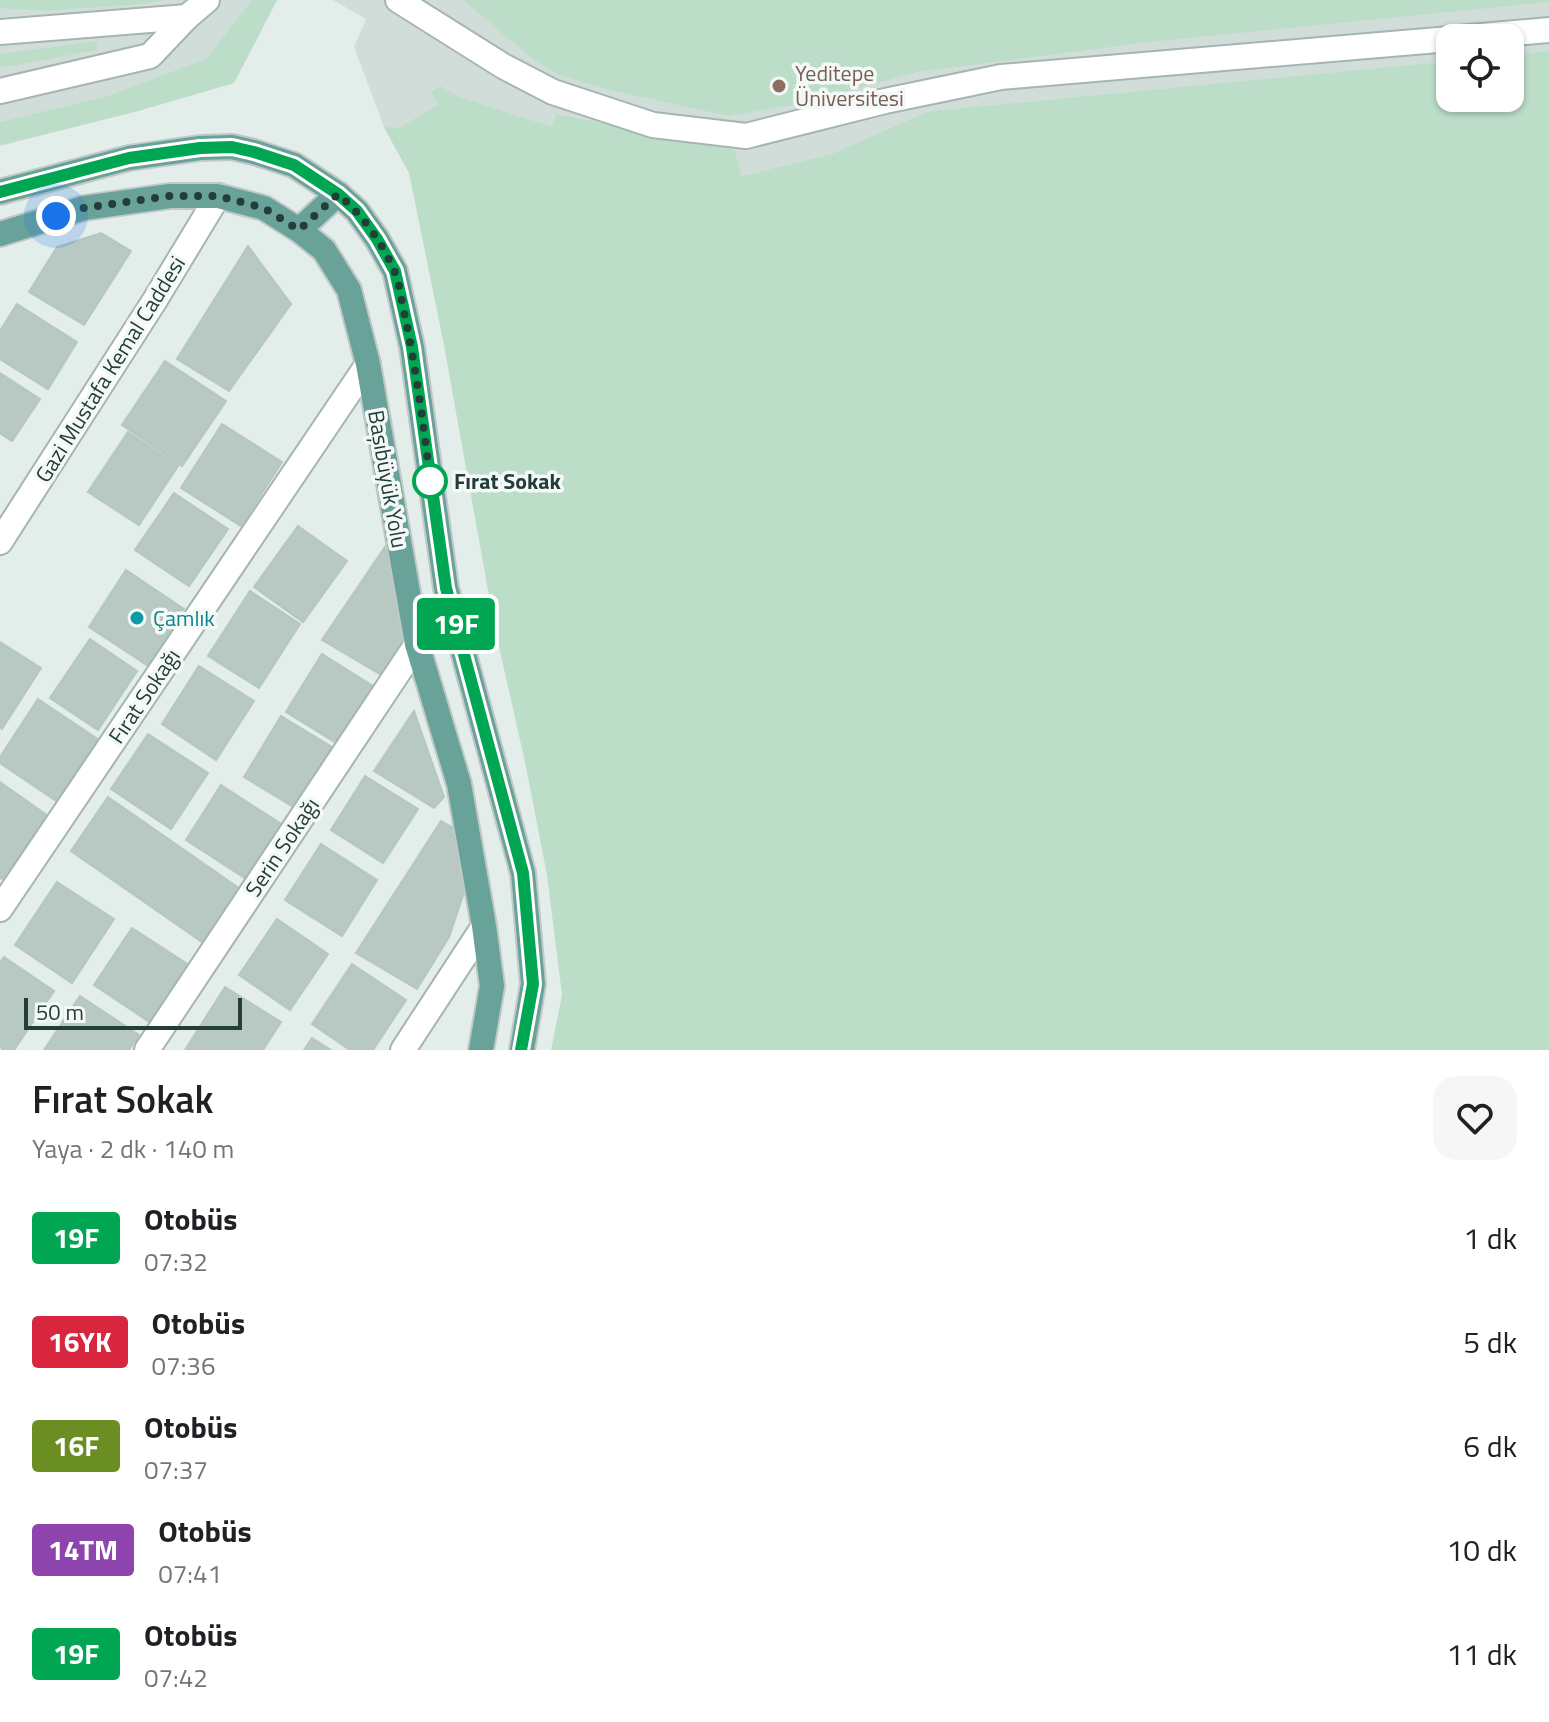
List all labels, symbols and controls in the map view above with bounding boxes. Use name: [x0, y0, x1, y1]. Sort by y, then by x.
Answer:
map controls: [1436, 24, 1524, 112]
button: locate: [1436, 24, 1524, 112]
place label: Yeditepe Üniversitesi: [795, 56, 904, 115]
marker: Yeditepe Üniversitesi: [770, 77, 788, 95]
your location: [36, 196, 76, 236]
street label: Gazi Mustafa Kemal Caddesi: [26, 249, 194, 489]
street label: Başıbüyük Yolu: [359, 407, 417, 551]
marker: Fırat Sokak: [413, 464, 447, 498]
place label: Fırat Sokak: [454, 464, 562, 498]
line badge: 19F: [410, 598, 502, 650]
place label: Çamlık: [153, 601, 215, 635]
text: 19F: [433, 602, 479, 645]
marker: Çamlık: [128, 609, 146, 627]
street label: Fırat Sokağı: [100, 642, 188, 750]
street label: Serin Sokağı: [236, 791, 328, 903]
scale bar: [24, 994, 242, 1030]
text: 50 m: [36, 995, 84, 1029]
text: Fırat Sokak: [32, 1070, 213, 1128]
button: heart: [1433, 1076, 1517, 1160]
text: Yaya · 2 dk · 140 m: [32, 1129, 234, 1168]
text: Otobüs: [144, 1196, 238, 1242]
text: 1 dk: [1463, 1215, 1517, 1261]
text: 19F: [53, 1216, 99, 1259]
text: 07:32: [144, 1242, 208, 1281]
text: Otobüs: [152, 1300, 245, 1346]
text: 5 dk: [1463, 1319, 1517, 1365]
text: 16YK: [48, 1320, 112, 1363]
text: 07:36: [152, 1346, 215, 1385]
text: Otobüs: [144, 1404, 238, 1450]
text: 6 dk: [1463, 1423, 1517, 1469]
text: 16F: [53, 1424, 99, 1467]
text: 07:37: [144, 1450, 208, 1489]
text: Otobüs: [158, 1508, 252, 1554]
text: 10 dk: [1447, 1527, 1517, 1573]
text: 14TM: [48, 1528, 118, 1571]
text: 07:41: [158, 1554, 222, 1593]
text: Otobüs: [144, 1612, 238, 1658]
text: 11 dk: [1447, 1631, 1517, 1677]
text: 19F: [53, 1632, 99, 1675]
text: 07:42: [144, 1658, 208, 1697]

